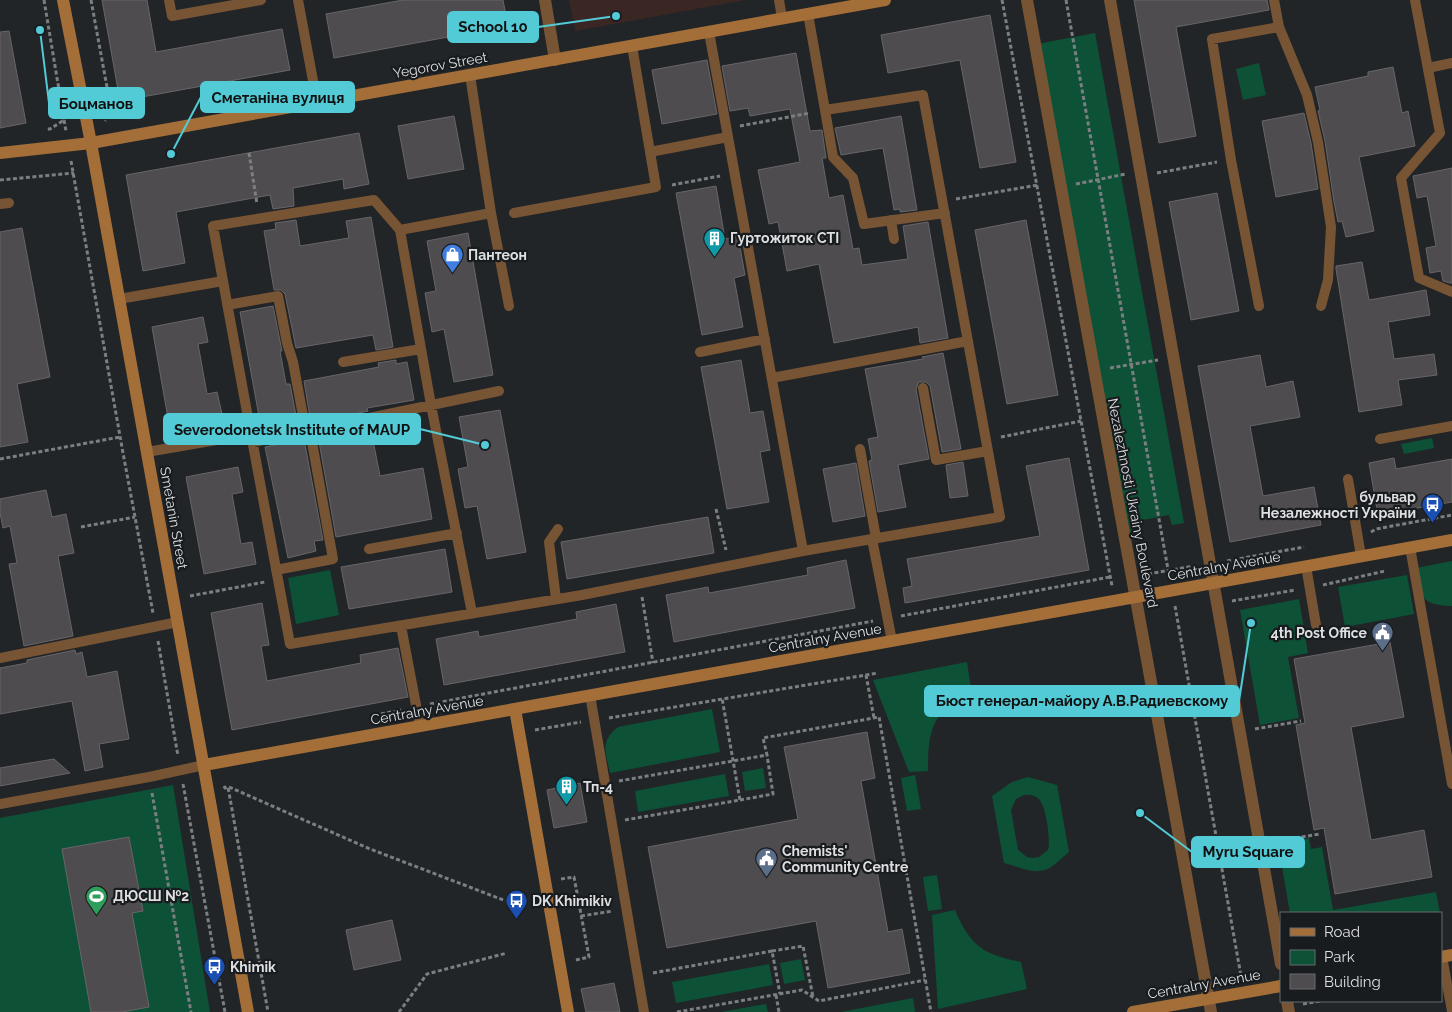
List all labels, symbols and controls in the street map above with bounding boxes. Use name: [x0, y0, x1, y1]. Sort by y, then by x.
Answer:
callout: School 10: [448, 12, 538, 42]
text: School 10: [458, 18, 528, 36]
street label: Yegorov Street: [392, 49, 489, 81]
callout: Сметаніна вулиця: [201, 82, 354, 112]
callout: Боцманов: [49, 88, 144, 118]
text: Сметаніна вулиця: [212, 89, 344, 107]
text: Боцманов: [59, 95, 133, 113]
building icon: Гуртожиток СТІ: [702, 226, 726, 257]
place label: Гуртожиток СТІ: [730, 230, 839, 246]
shop icon: Пантеон: [440, 243, 464, 274]
place label: Пантеон: [468, 247, 527, 263]
street label: Nezalezhnosti Ukrainy Boulevard: [1105, 397, 1161, 609]
callout: Severodonetsk Institute of MAUP: [164, 414, 420, 444]
text: Severodonetsk Institute of MAUP: [174, 421, 411, 439]
street label: Smetanin Street: [157, 466, 191, 571]
place label: бульвар Незалежності України: [1260, 489, 1416, 521]
bus stop icon: бульвар Незалежності України: [1420, 493, 1444, 524]
street label: Centralny Avenue: [1166, 548, 1282, 584]
street label: Centralny Avenue: [767, 620, 883, 656]
public building icon: 4th Post Office: [1371, 621, 1395, 652]
place label: 4th Post Office: [1271, 625, 1368, 641]
callout: Бюст генерал-майору А.В.Радиевскому: [925, 686, 1239, 716]
street label: Centralny Avenue: [369, 692, 485, 728]
text: Бюст генерал-майору А.В.Радиевскому: [936, 692, 1229, 710]
building icon: Тп-4: [555, 775, 579, 806]
place label: Тп-4: [583, 779, 613, 795]
callout: Myru Square: [1192, 837, 1304, 867]
place label: Chemists' Community Centre: [782, 843, 909, 875]
text: Myru Square: [1202, 843, 1294, 861]
public building icon: Chemists' Community Centre: [754, 847, 778, 878]
sports icon: ДЮСШ №2: [85, 884, 109, 915]
place label: ДЮСШ №2: [113, 888, 189, 904]
bus stop icon: DK Khimikiv: [504, 889, 528, 920]
place label: DK Khimikiv: [532, 893, 612, 909]
legend: [1280, 912, 1442, 1002]
text: Road: [1324, 923, 1360, 941]
text: Park: [1324, 948, 1355, 966]
bus stop icon: Khimik: [202, 955, 226, 986]
place label: Khimik: [230, 959, 276, 975]
street label: Centralny Avenue: [1146, 966, 1262, 1002]
text: Building: [1324, 973, 1381, 991]

